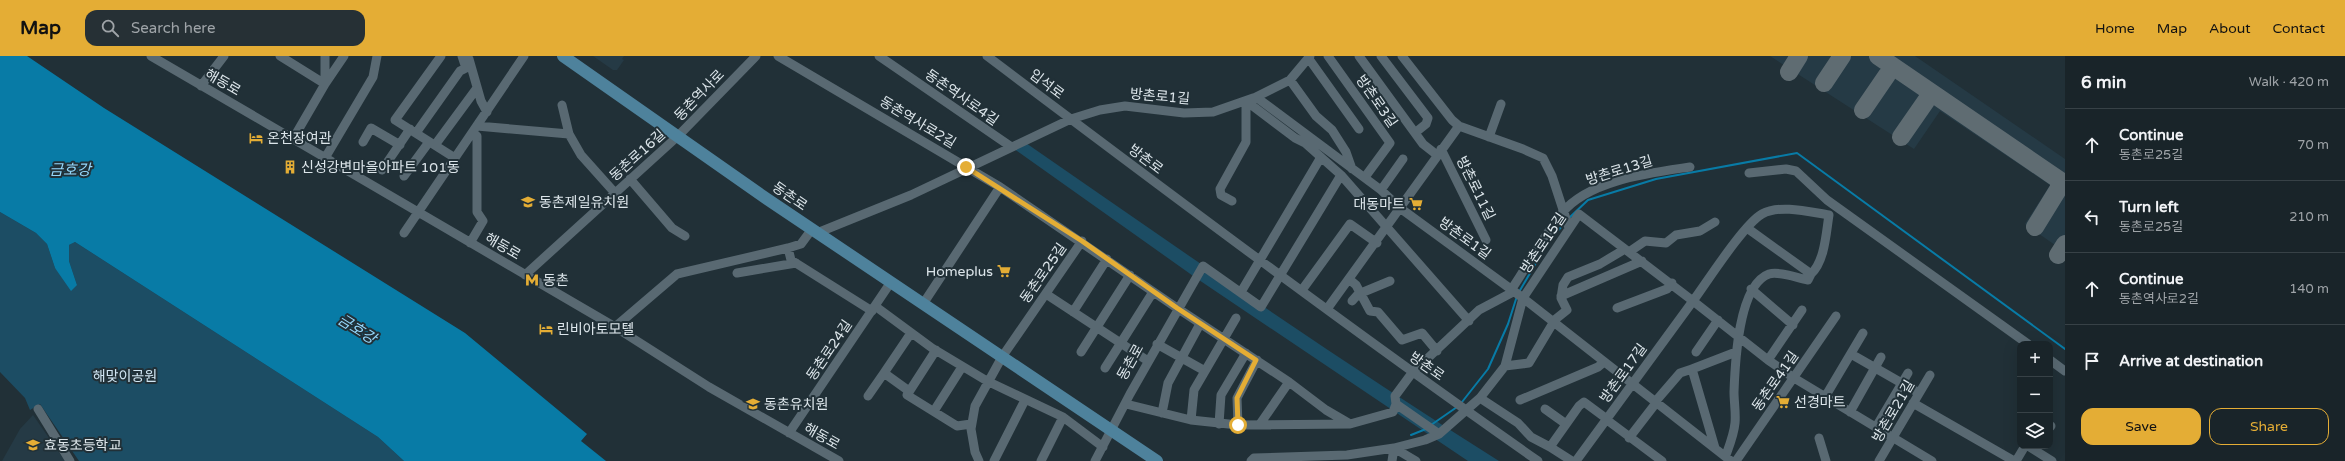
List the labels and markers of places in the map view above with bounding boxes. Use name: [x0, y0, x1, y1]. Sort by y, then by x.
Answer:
hotel icon: 온천장여관: [248, 130, 264, 146]
place label: 온천장여관: [267, 130, 332, 147]
building icon: 신성강변마을아파트 101동: [282, 159, 298, 175]
place label: 신성강변마을아파트 101동: [301, 159, 460, 176]
school or university icon: 동촌제일유치원: [520, 194, 536, 210]
place label: 동촌제일유치원: [539, 194, 629, 211]
place label: 대동마트: [1353, 196, 1405, 213]
supermarket icon: 대동마트: [1408, 196, 1424, 212]
place label: Homeplus: [926, 263, 993, 280]
supermarket icon: Homeplus: [996, 263, 1012, 279]
metro station icon: 동촌: [524, 272, 540, 288]
place label: 동촌: [543, 272, 569, 289]
hotel icon: 린비아토모텔: [538, 321, 554, 337]
place label: 린비아토모텔: [557, 321, 634, 338]
supermarket icon: 선경마트: [1775, 394, 1791, 410]
place label: 선경마트: [1794, 394, 1846, 411]
school or university icon: 동촌유치원: [745, 396, 761, 412]
place label: 동촌유치원: [764, 396, 828, 413]
school or university icon: 효동초등학교: [25, 437, 41, 453]
place label: 효동초등학교: [44, 437, 121, 454]

